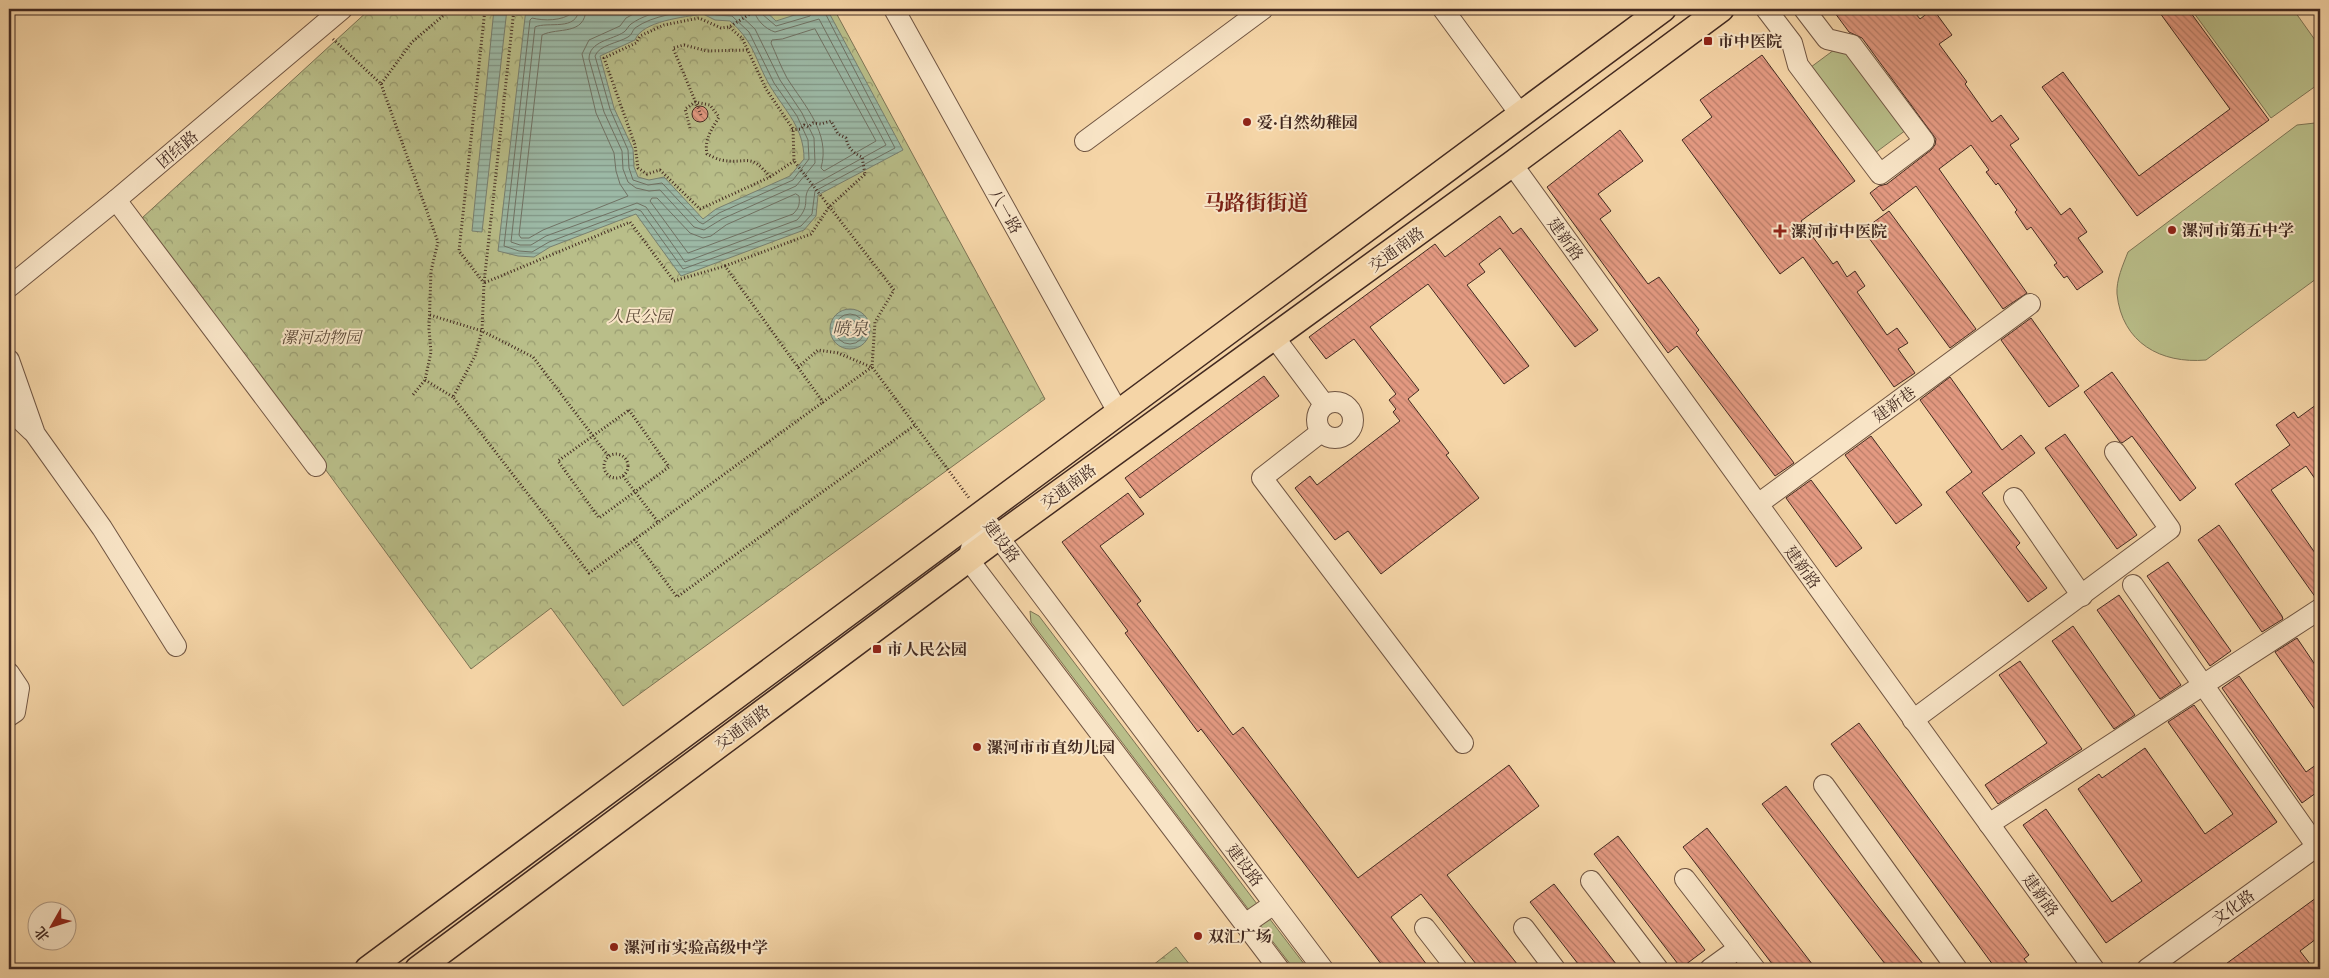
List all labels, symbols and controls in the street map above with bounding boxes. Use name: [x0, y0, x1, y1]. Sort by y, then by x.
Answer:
place label: 市中医院: [1718, 31, 1782, 51]
marker: 市中医院: [1702, 35, 1714, 47]
place label: 爱·自然幼稚园: [1257, 112, 1358, 132]
marker: 爱·自然幼稚园: [1241, 116, 1253, 128]
street label: 团结路: [152, 126, 202, 172]
street label: 八一路: [986, 185, 1026, 237]
district label: 马路街街道: [1204, 190, 1309, 215]
street label: 建新路: [1544, 214, 1588, 264]
place label: 漯河市第五中学: [2182, 220, 2294, 240]
place label: 漯河市中医院: [1791, 221, 1887, 241]
street label: 交通南路: [1364, 222, 1428, 276]
marker: 漯河市中医院: [1773, 224, 1787, 238]
marker: 漯河市第五中学: [2166, 224, 2178, 236]
park label: 人民公园: [608, 306, 675, 326]
water label: 喷泉: [832, 318, 869, 340]
park label: 漯河动物园: [281, 327, 364, 347]
street label: 建新巷: [1869, 382, 1919, 426]
street label: 交通南路: [1036, 459, 1100, 513]
street label: 建设路: [980, 516, 1024, 566]
street label: 建新路: [1781, 542, 1825, 592]
place label: 市人民公园: [887, 639, 967, 659]
marker: 市人民公园: [871, 643, 883, 655]
street label: 交通南路: [710, 700, 774, 754]
place label: 漯河市市直幼儿园: [987, 737, 1115, 757]
marker: 漯河市市直幼儿园: [971, 741, 983, 753]
street label: 建设路: [1223, 840, 1267, 890]
street label: 建新路: [2019, 870, 2063, 920]
street label: 文化路: [2208, 885, 2258, 929]
north arrow: [28, 900, 78, 950]
text: 北: [30, 923, 53, 945]
place label: 双汇广场: [1208, 926, 1272, 946]
marker: 双汇广场: [1192, 930, 1204, 942]
place label: 漯河市实验高级中学: [624, 937, 768, 957]
marker: 漯河市实验高级中学: [608, 941, 620, 953]

